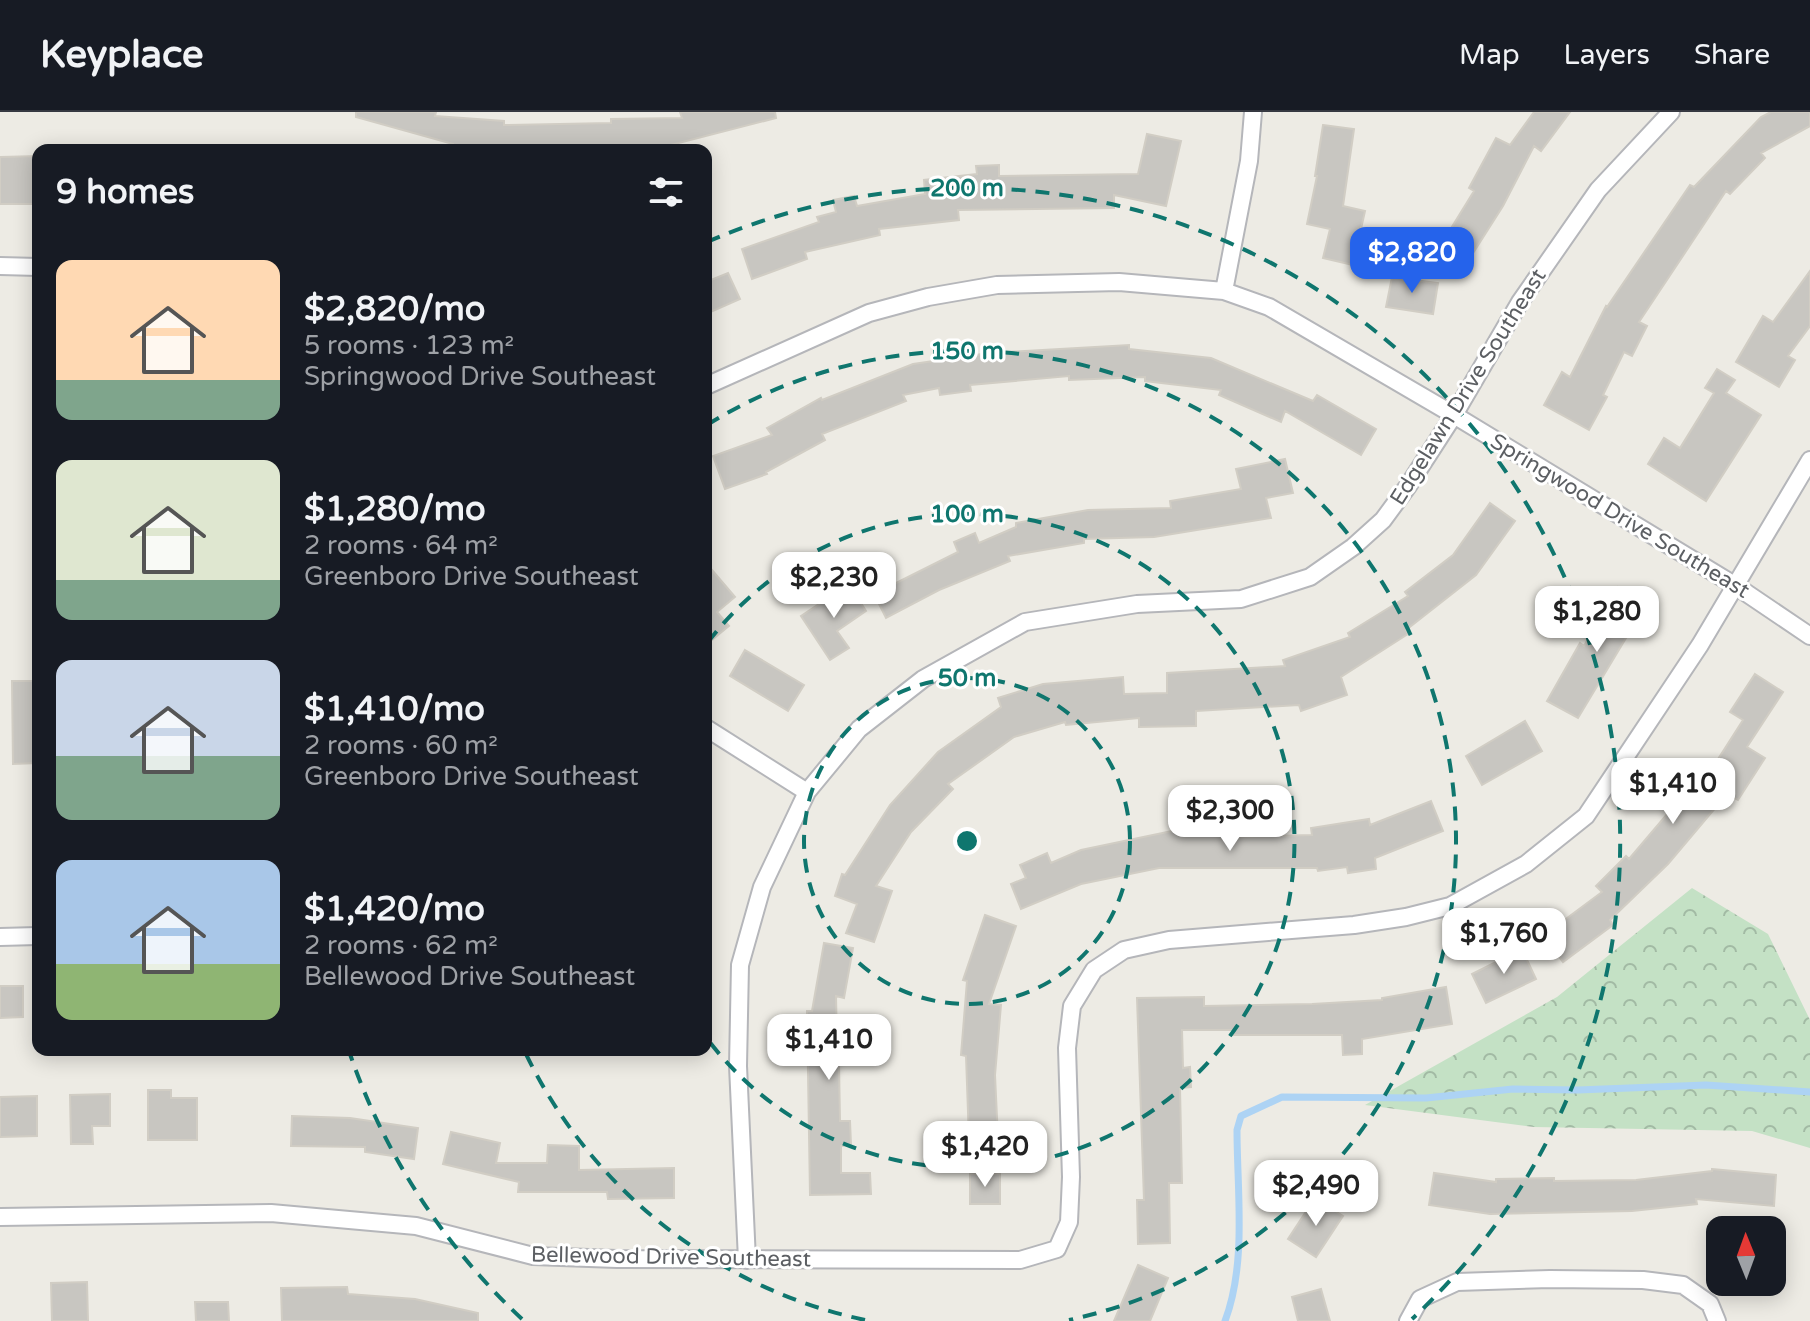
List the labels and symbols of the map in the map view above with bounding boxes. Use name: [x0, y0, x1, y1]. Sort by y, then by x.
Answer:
text: 200 m: [930, 174, 1004, 203]
pin: $2,820: [1347, 227, 1477, 295]
street label: Edgelawn Drive Southeast: [1384, 264, 1552, 510]
text: 150 m: [930, 337, 1004, 366]
street label: Springwood Drive Southeast: [1486, 428, 1754, 604]
text: 100 m: [930, 500, 1004, 529]
pin: $2,230: [769, 552, 899, 620]
pin: $1,280: [1532, 586, 1662, 654]
text: 50 m: [938, 664, 996, 693]
pin: $1,410: [1608, 758, 1738, 826]
pin: $2,300: [1165, 785, 1295, 853]
centre of rings: [953, 827, 981, 855]
pin: $1,760: [1439, 908, 1569, 976]
pin: $1,410: [764, 1014, 894, 1082]
pin: $1,420: [920, 1121, 1050, 1189]
pin: $2,490: [1251, 1160, 1381, 1228]
north arrow: [1706, 1216, 1786, 1296]
street label: Bellewood Drive Southeast: [531, 1242, 811, 1272]

